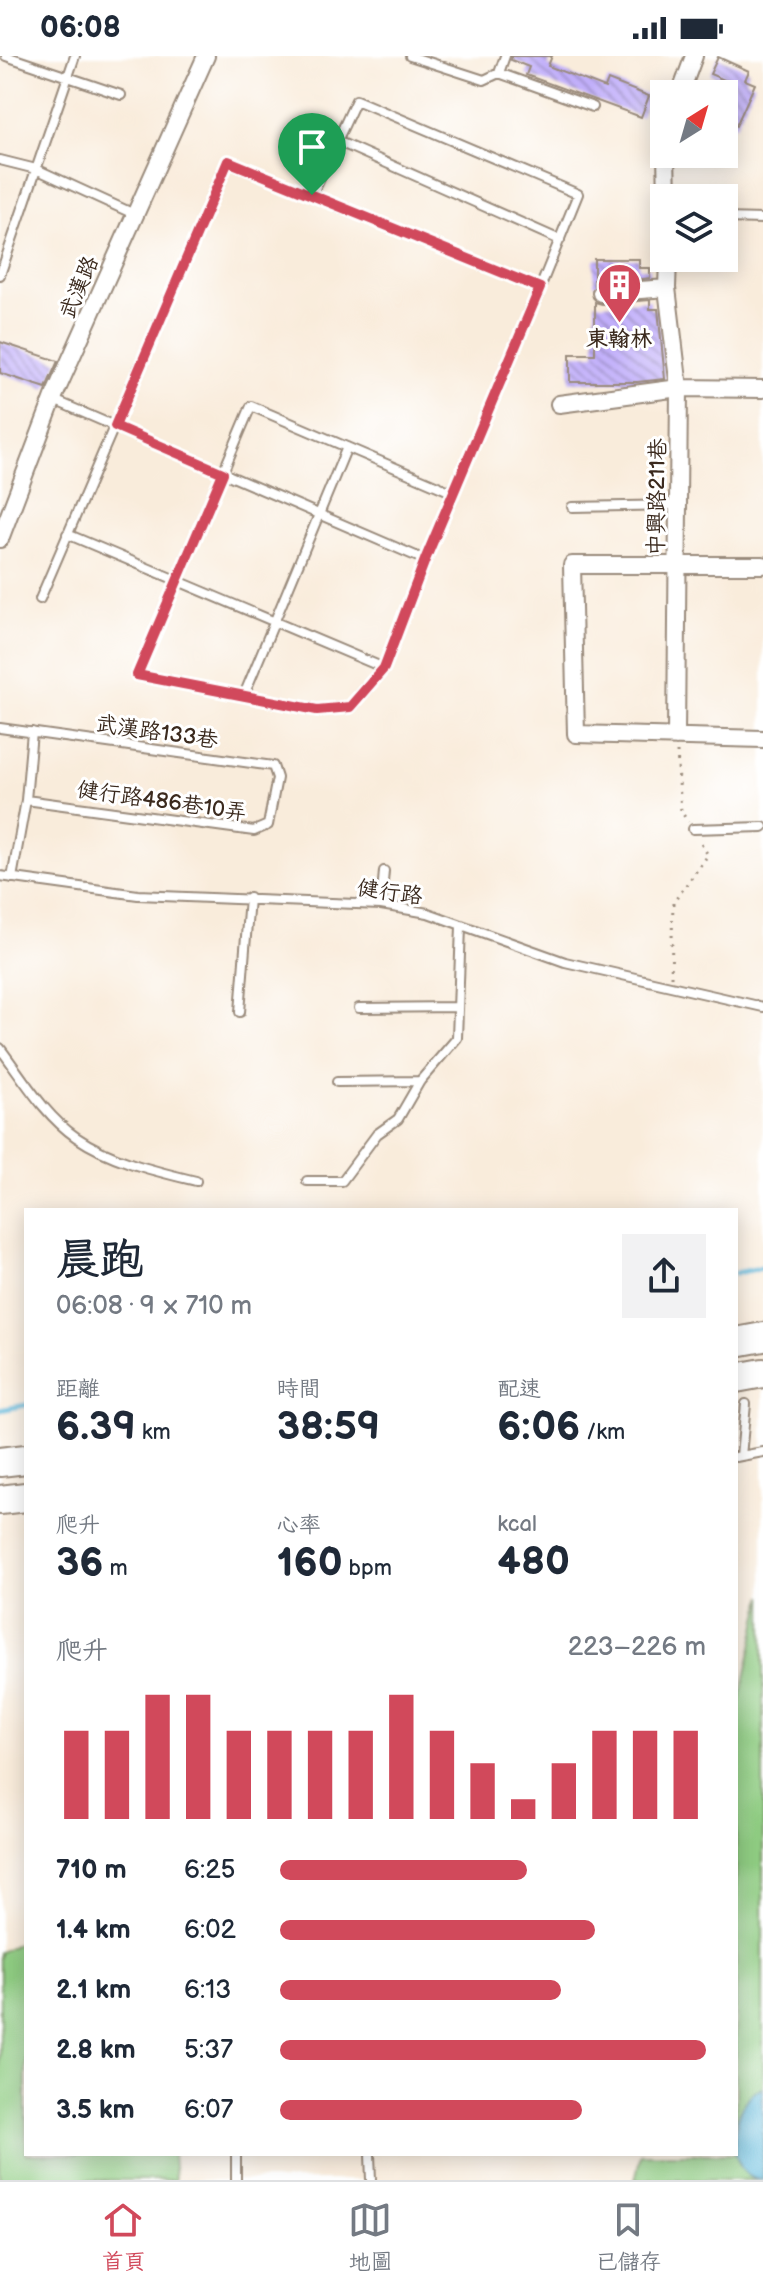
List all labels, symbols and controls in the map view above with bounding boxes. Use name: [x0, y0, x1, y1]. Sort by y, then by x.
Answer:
text: 06:08: [40, 10, 121, 46]
north arrow: [650, 80, 738, 168]
map controls: [650, 80, 738, 272]
pin: [278, 113, 346, 195]
icon: arrive: [290, 125, 334, 169]
button: layers: [650, 184, 738, 272]
street label: 武漢路: [54, 252, 105, 323]
building icon: 東翰林: [595, 261, 643, 324]
place label: 東翰林: [586, 326, 652, 353]
street label: 中興路211巷: [643, 438, 672, 556]
street label: 武漢路133巷: [94, 711, 220, 754]
street label: 健行路486巷10弄: [75, 776, 248, 827]
street label: 健行路: [355, 875, 424, 910]
text: 晨跑: [56, 1234, 144, 1287]
button: share: [622, 1234, 706, 1318]
text: 06:08 · 9 × 710 m: [56, 1291, 252, 1322]
text: 距離: [56, 1376, 100, 1403]
text: 時間: [277, 1376, 321, 1403]
text: 配速: [497, 1376, 541, 1403]
text: 6.39: [56, 1403, 136, 1451]
text: 38:59: [277, 1403, 380, 1451]
text: 6:06: [497, 1403, 580, 1451]
text: km: [136, 1419, 171, 1446]
text: /km: [580, 1419, 625, 1446]
text: kcal: [497, 1511, 537, 1538]
text: 爬升: [56, 1512, 100, 1539]
text: 心率: [277, 1512, 321, 1539]
text: 480: [497, 1538, 570, 1586]
text: 36: [56, 1539, 104, 1587]
text: 160: [277, 1539, 343, 1587]
text: m: [104, 1555, 128, 1582]
text: bpm: [343, 1555, 392, 1582]
text: 223–226 m: [568, 1632, 706, 1663]
text: 爬升: [56, 1636, 108, 1667]
text: 710 m: [56, 1855, 127, 1886]
text: 6:25: [184, 1855, 235, 1886]
text: 1.4 km: [56, 1915, 131, 1946]
text: 6:02: [184, 1915, 236, 1946]
text: 2.1 km: [56, 1975, 131, 2006]
text: 6:13: [184, 1975, 231, 2006]
text: 2.8 km: [56, 2035, 136, 2066]
text: 5:37: [184, 2035, 233, 2066]
text: 3.5 km: [56, 2095, 135, 2126]
text: 6:07: [184, 2095, 233, 2126]
tab: 首頁: [101, 2198, 146, 2276]
tab: 地圖: [348, 2198, 393, 2276]
tab: 已儲存: [595, 2198, 662, 2276]

